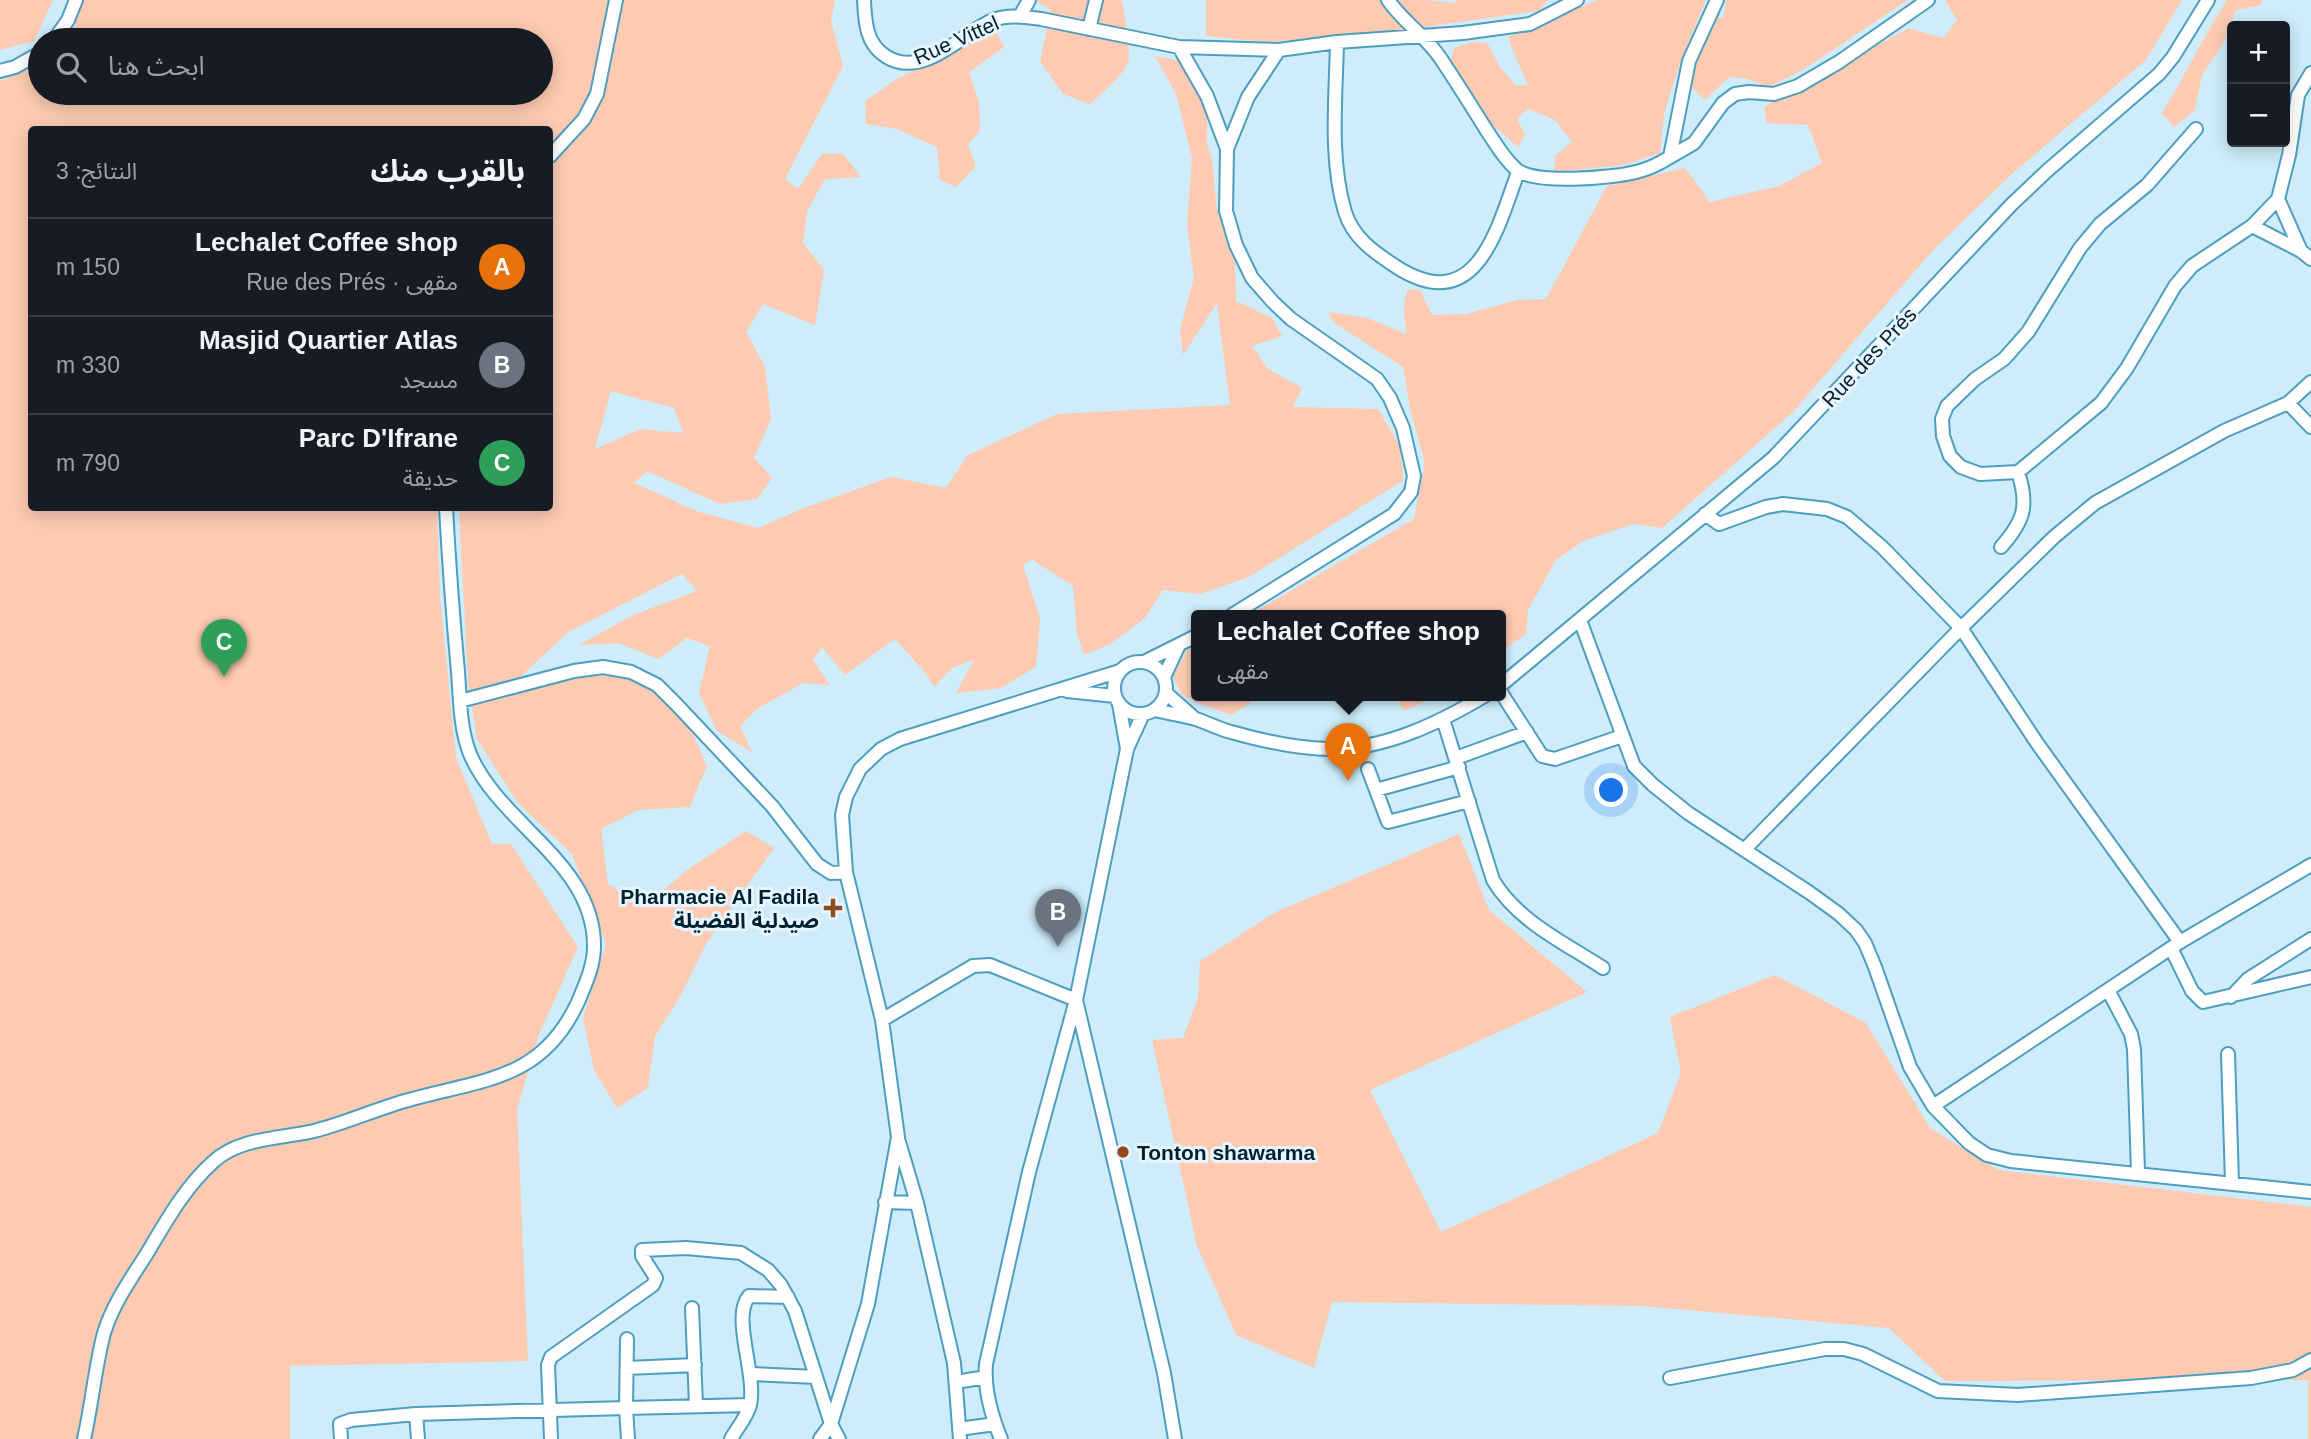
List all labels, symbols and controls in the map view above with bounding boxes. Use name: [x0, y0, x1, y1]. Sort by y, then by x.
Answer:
street label: Rue Vittel: [910, 11, 1002, 69]
map controls: [2227, 21, 2290, 147]
button: +: [2227, 21, 2290, 84]
search box: [28, 28, 553, 105]
icon: search: [52, 48, 90, 86]
text: ابحث هنا: [108, 51, 205, 81]
button: −: [2227, 84, 2290, 147]
text: بالقرب منك: [370, 154, 525, 187]
text: النتائج: 3: [56, 158, 137, 184]
text: Lechalet Coffee shop: [195, 227, 458, 257]
text: 150 m: [56, 254, 120, 280]
text: A: [494, 254, 510, 280]
text: مقهى · Rue des Prés: [246, 269, 458, 295]
street label: Rue des Prés: [1817, 303, 1921, 411]
text: Masjid Quartier Atlas: [199, 325, 458, 355]
text: 330 m: [56, 352, 120, 378]
text: B: [494, 352, 510, 378]
text: مسجد: [399, 367, 458, 393]
text: Parc D'Ifrane: [299, 423, 458, 453]
text: 790 m: [56, 450, 120, 476]
text: C: [494, 450, 510, 476]
text: حديقة: [403, 465, 458, 491]
popup: [1191, 610, 1506, 701]
text: Lechalet Coffee shop: [1217, 616, 1480, 646]
pin: C: [201, 619, 247, 677]
text: مقهى: [1217, 658, 1269, 684]
pin: A: [1325, 723, 1371, 781]
your location: [1594, 773, 1628, 807]
place label: Pharmacie Al Fadila صيدلية الفضيلة: [620, 885, 819, 933]
pin: B: [1035, 889, 1081, 947]
marker: Pharmacie Al Fadila صيدلية الفضيلة: [825, 900, 841, 916]
place label: Tonton shawarma: [1137, 1141, 1315, 1164]
marker: Tonton shawarma: [1115, 1144, 1131, 1160]

